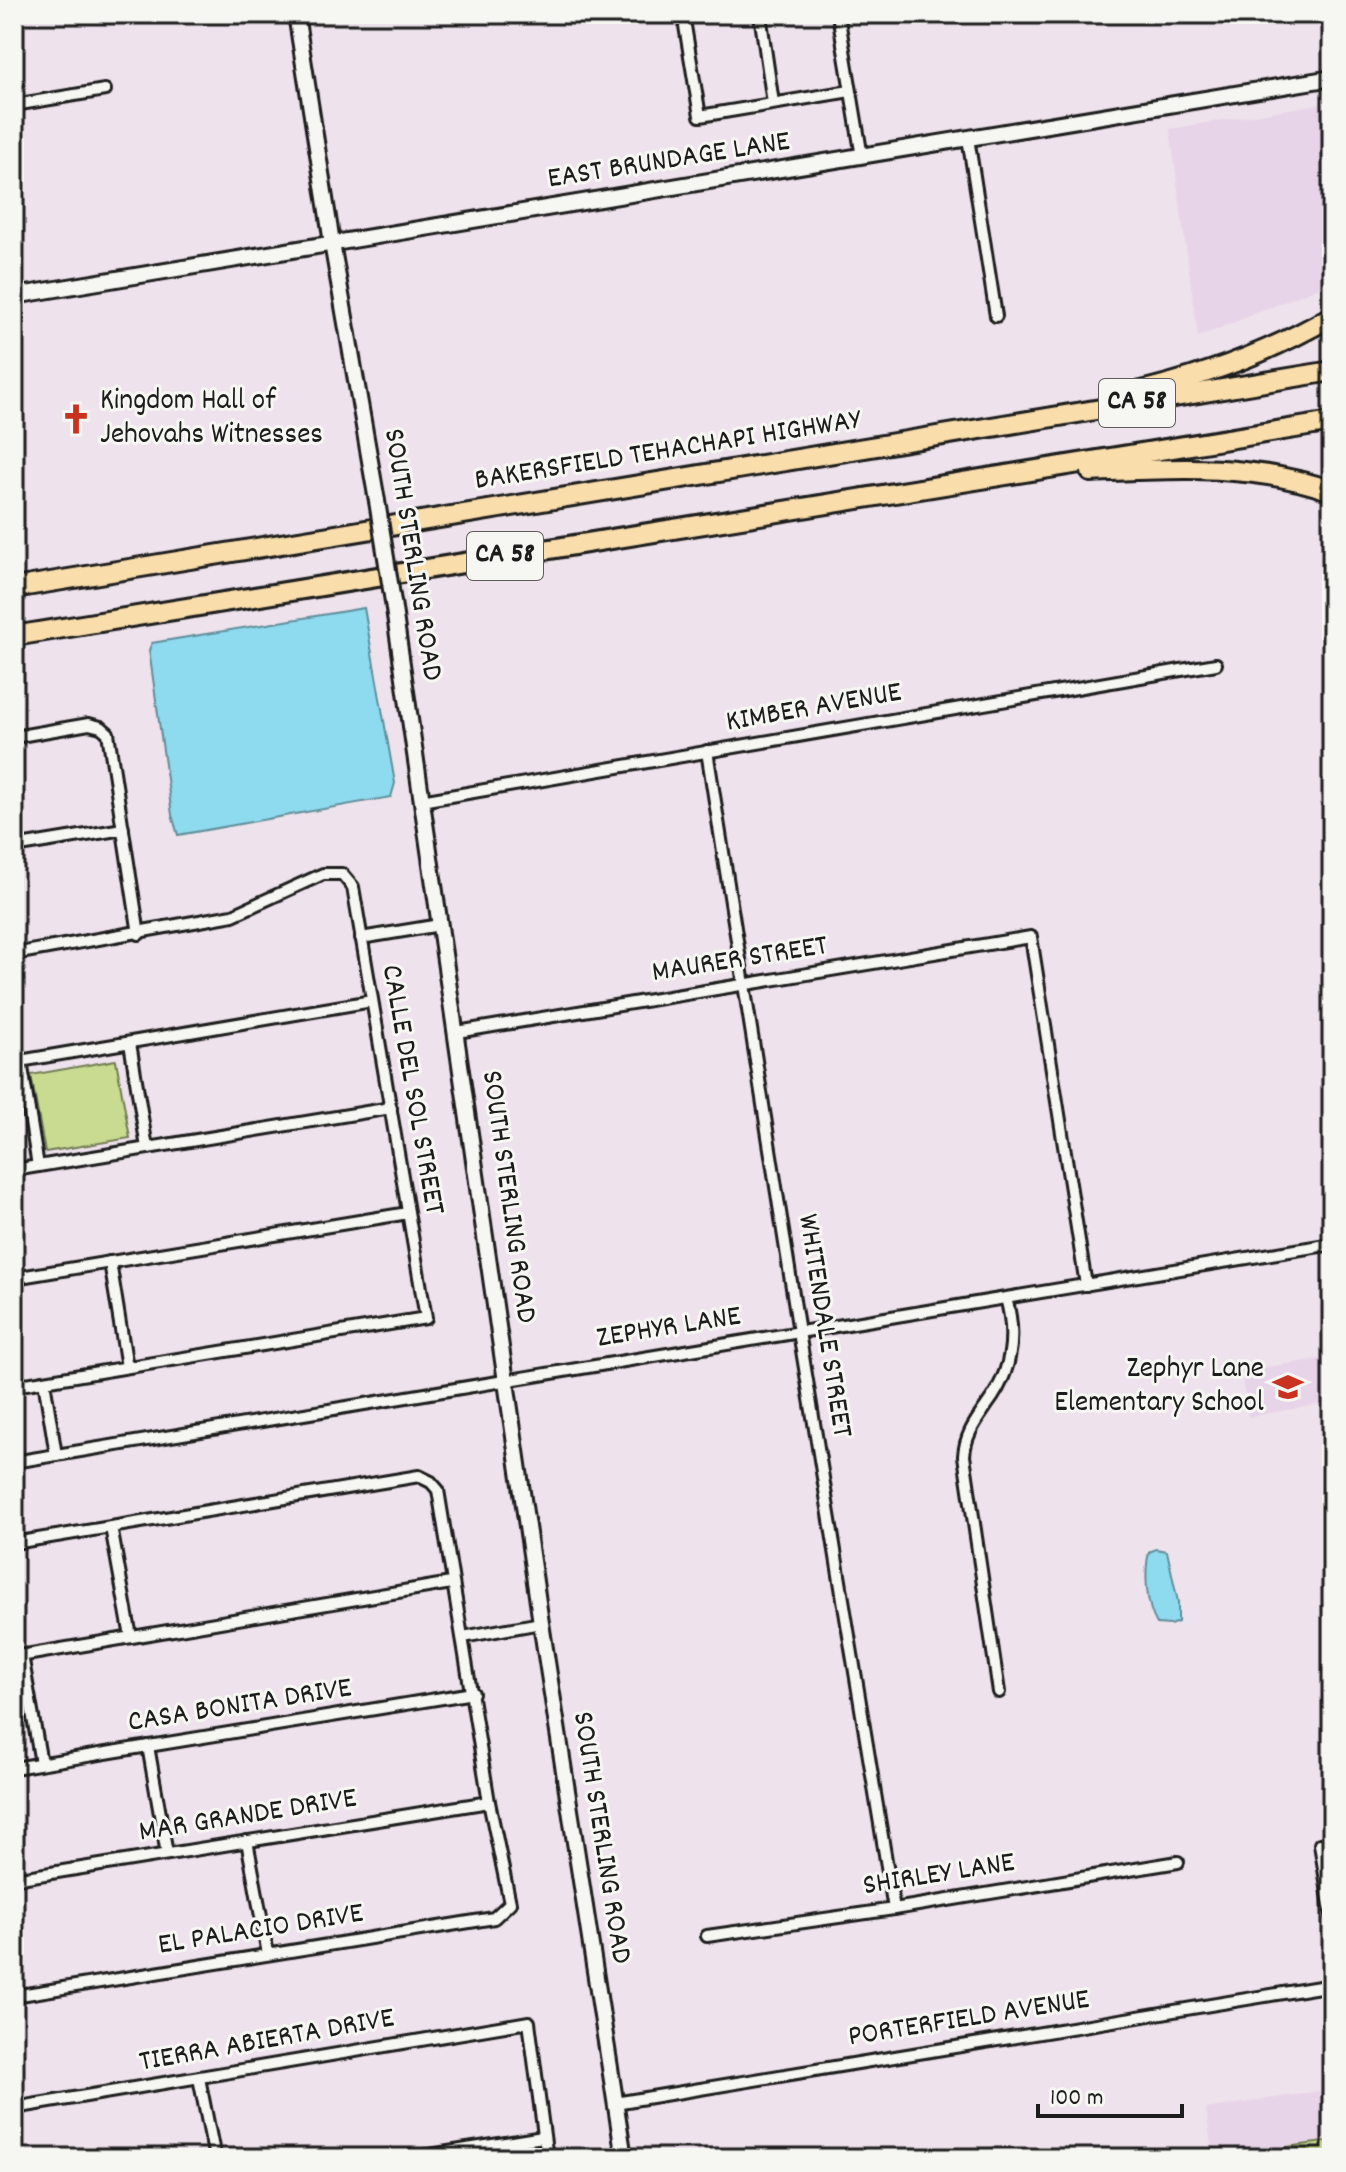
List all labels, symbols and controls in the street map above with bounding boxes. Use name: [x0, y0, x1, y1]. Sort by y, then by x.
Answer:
street label: EAST BRUNDAGE LANE: [545, 122, 794, 202]
road number: CA 58: [1099, 379, 1175, 427]
place label: Kingdom Hall of Jehovahs Witnesses: [100, 381, 323, 458]
street label: BAKERSFIELD TEHACHAPI HIGHWAY: [472, 400, 865, 504]
church icon: Kingdom Hall of Jehovahs Witnesses: [59, 402, 93, 436]
street label: SOUTH STERLING ROAD: [370, 426, 452, 684]
road number: CA 58: [467, 532, 543, 580]
street label: KIMBER AVENUE: [723, 672, 905, 746]
street label: MAURER STREET: [649, 926, 831, 996]
street label: CALLE DEL SOL STREET: [368, 962, 454, 1218]
street label: SOUTH STERLING ROAD: [468, 1068, 546, 1326]
street label: WHITENDALE STREET: [784, 1211, 862, 1441]
street label: ZEPHYR LANE: [594, 1296, 745, 1362]
place label: Zephyr Lane Elementary School: [1054, 1349, 1264, 1426]
school or university icon: Zephyr Lane Elementary School: [1271, 1370, 1305, 1404]
street label: CASA BONITA DRIVE: [125, 1668, 355, 1746]
street label: SOUTH STERLING ROAD: [559, 1709, 641, 1967]
street label: MAR GRANDE DRIVE: [136, 1779, 360, 1855]
street label: SHIRLEY LANE: [860, 1843, 1018, 1909]
street label: EL PALACIO DRIVE: [155, 1894, 367, 1968]
street label: PORTERFIELD AVENUE: [845, 1980, 1093, 2060]
street label: TIERRA ABIERTA DRIVE: [136, 1998, 398, 2086]
scale bar: [1038, 2068, 1182, 2118]
text: 100 m: [1050, 2082, 1103, 2116]

